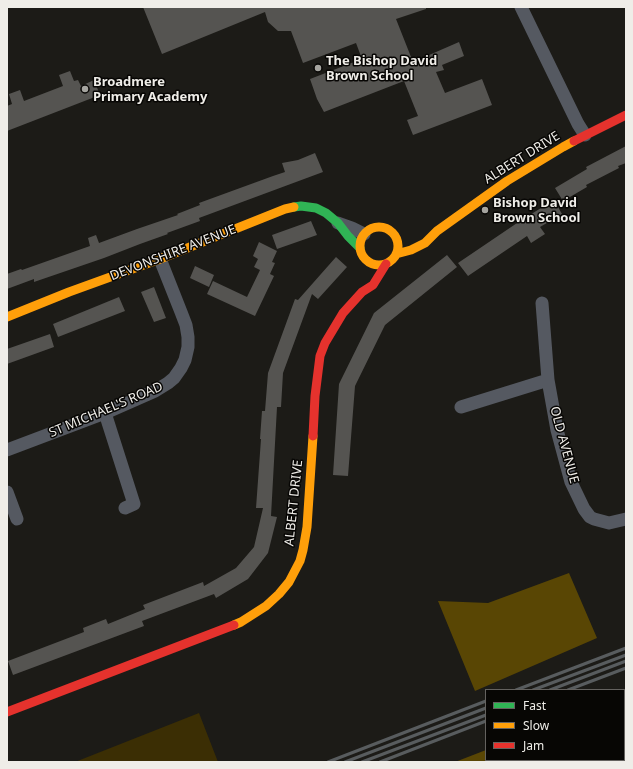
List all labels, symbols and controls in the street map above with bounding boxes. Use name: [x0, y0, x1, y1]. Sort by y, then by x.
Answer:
place label: The Bishop David Brown School: [326, 53, 437, 84]
marker: The Bishop David Brown School: [313, 63, 323, 73]
place label: Broadmere Primary Academy: [93, 74, 207, 105]
marker: Broadmere Primary Academy: [80, 84, 90, 94]
street label: ALBERT DRIVE: [481, 128, 563, 188]
place label: Bishop David Brown School: [493, 195, 580, 226]
marker: Bishop David Brown School: [480, 205, 490, 215]
street label: DEVONSHIRE AVENUE: [108, 222, 238, 284]
street label: ST MICHAEL'S ROAD: [47, 379, 165, 441]
street label: OLD AVENUE: [546, 405, 582, 485]
street label: ALBERT DRIVE: [282, 459, 306, 547]
legend: [485, 689, 625, 761]
text: Fast: [523, 697, 546, 714]
text: Slow: [523, 717, 549, 734]
text: Jam: [523, 737, 544, 754]

